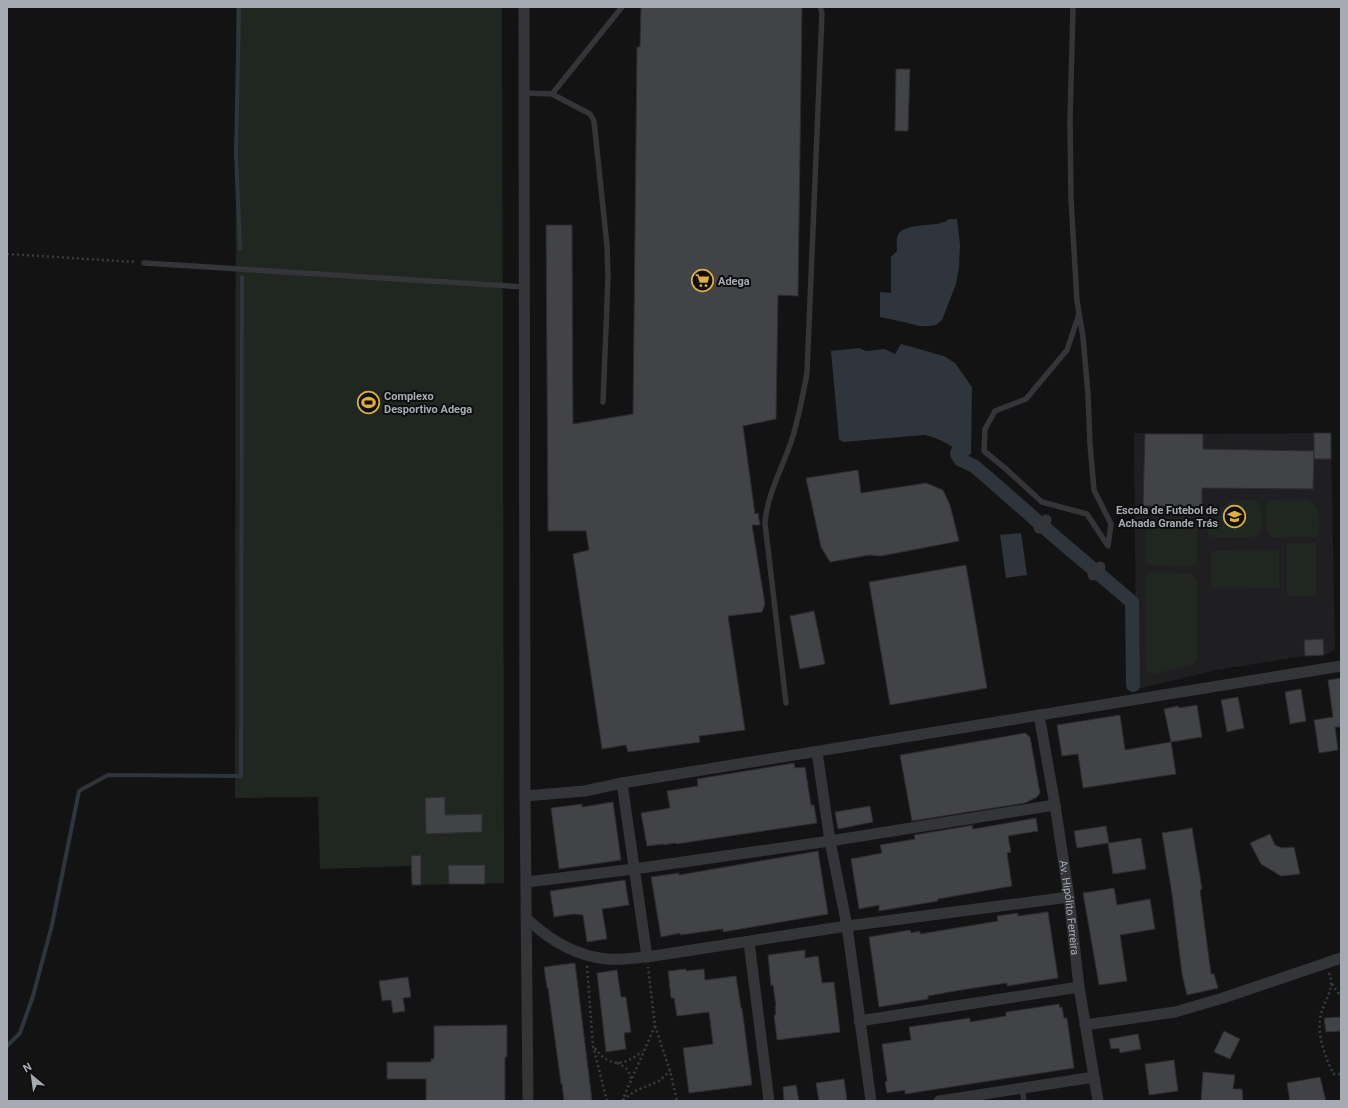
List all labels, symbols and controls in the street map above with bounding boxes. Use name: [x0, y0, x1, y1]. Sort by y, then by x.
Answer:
supermarket icon: Adega: [690, 268, 716, 294]
place label: Adega: [718, 275, 750, 288]
sports icon: Complexo Desportivo Adega: [356, 389, 382, 415]
place label: Complexo Desportivo Adega: [384, 390, 472, 416]
school or university icon: Escola de Futebol de Achada Grande Trás: [1221, 503, 1247, 529]
place label: Escola de Futebol de Achada Grande Trás: [1116, 504, 1218, 530]
street label: Av. Hipólito Ferreira: [1057, 859, 1082, 956]
north arrow: [12, 1056, 52, 1096]
text: N: [21, 1060, 34, 1075]

